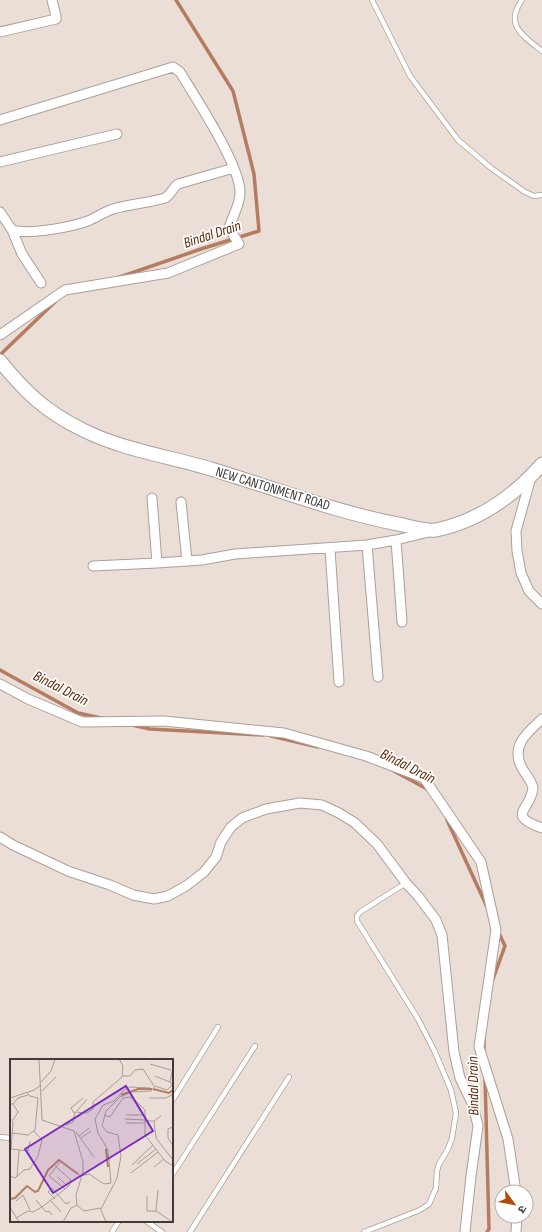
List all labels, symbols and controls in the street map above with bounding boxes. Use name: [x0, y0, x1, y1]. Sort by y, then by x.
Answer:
water label: Bindal Drain: [181, 216, 243, 253]
street label: NEW CANTONMENT ROAD: [214, 463, 332, 514]
water label: Bindal Drain: [30, 667, 91, 710]
water label: Bindal Drain: [377, 745, 438, 788]
water label: Bindal Drain: [463, 1056, 484, 1116]
inset map: [10, 1059, 173, 1222]
north arrow: [494, 1184, 534, 1224]
text: उ: [515, 1203, 529, 1216]

